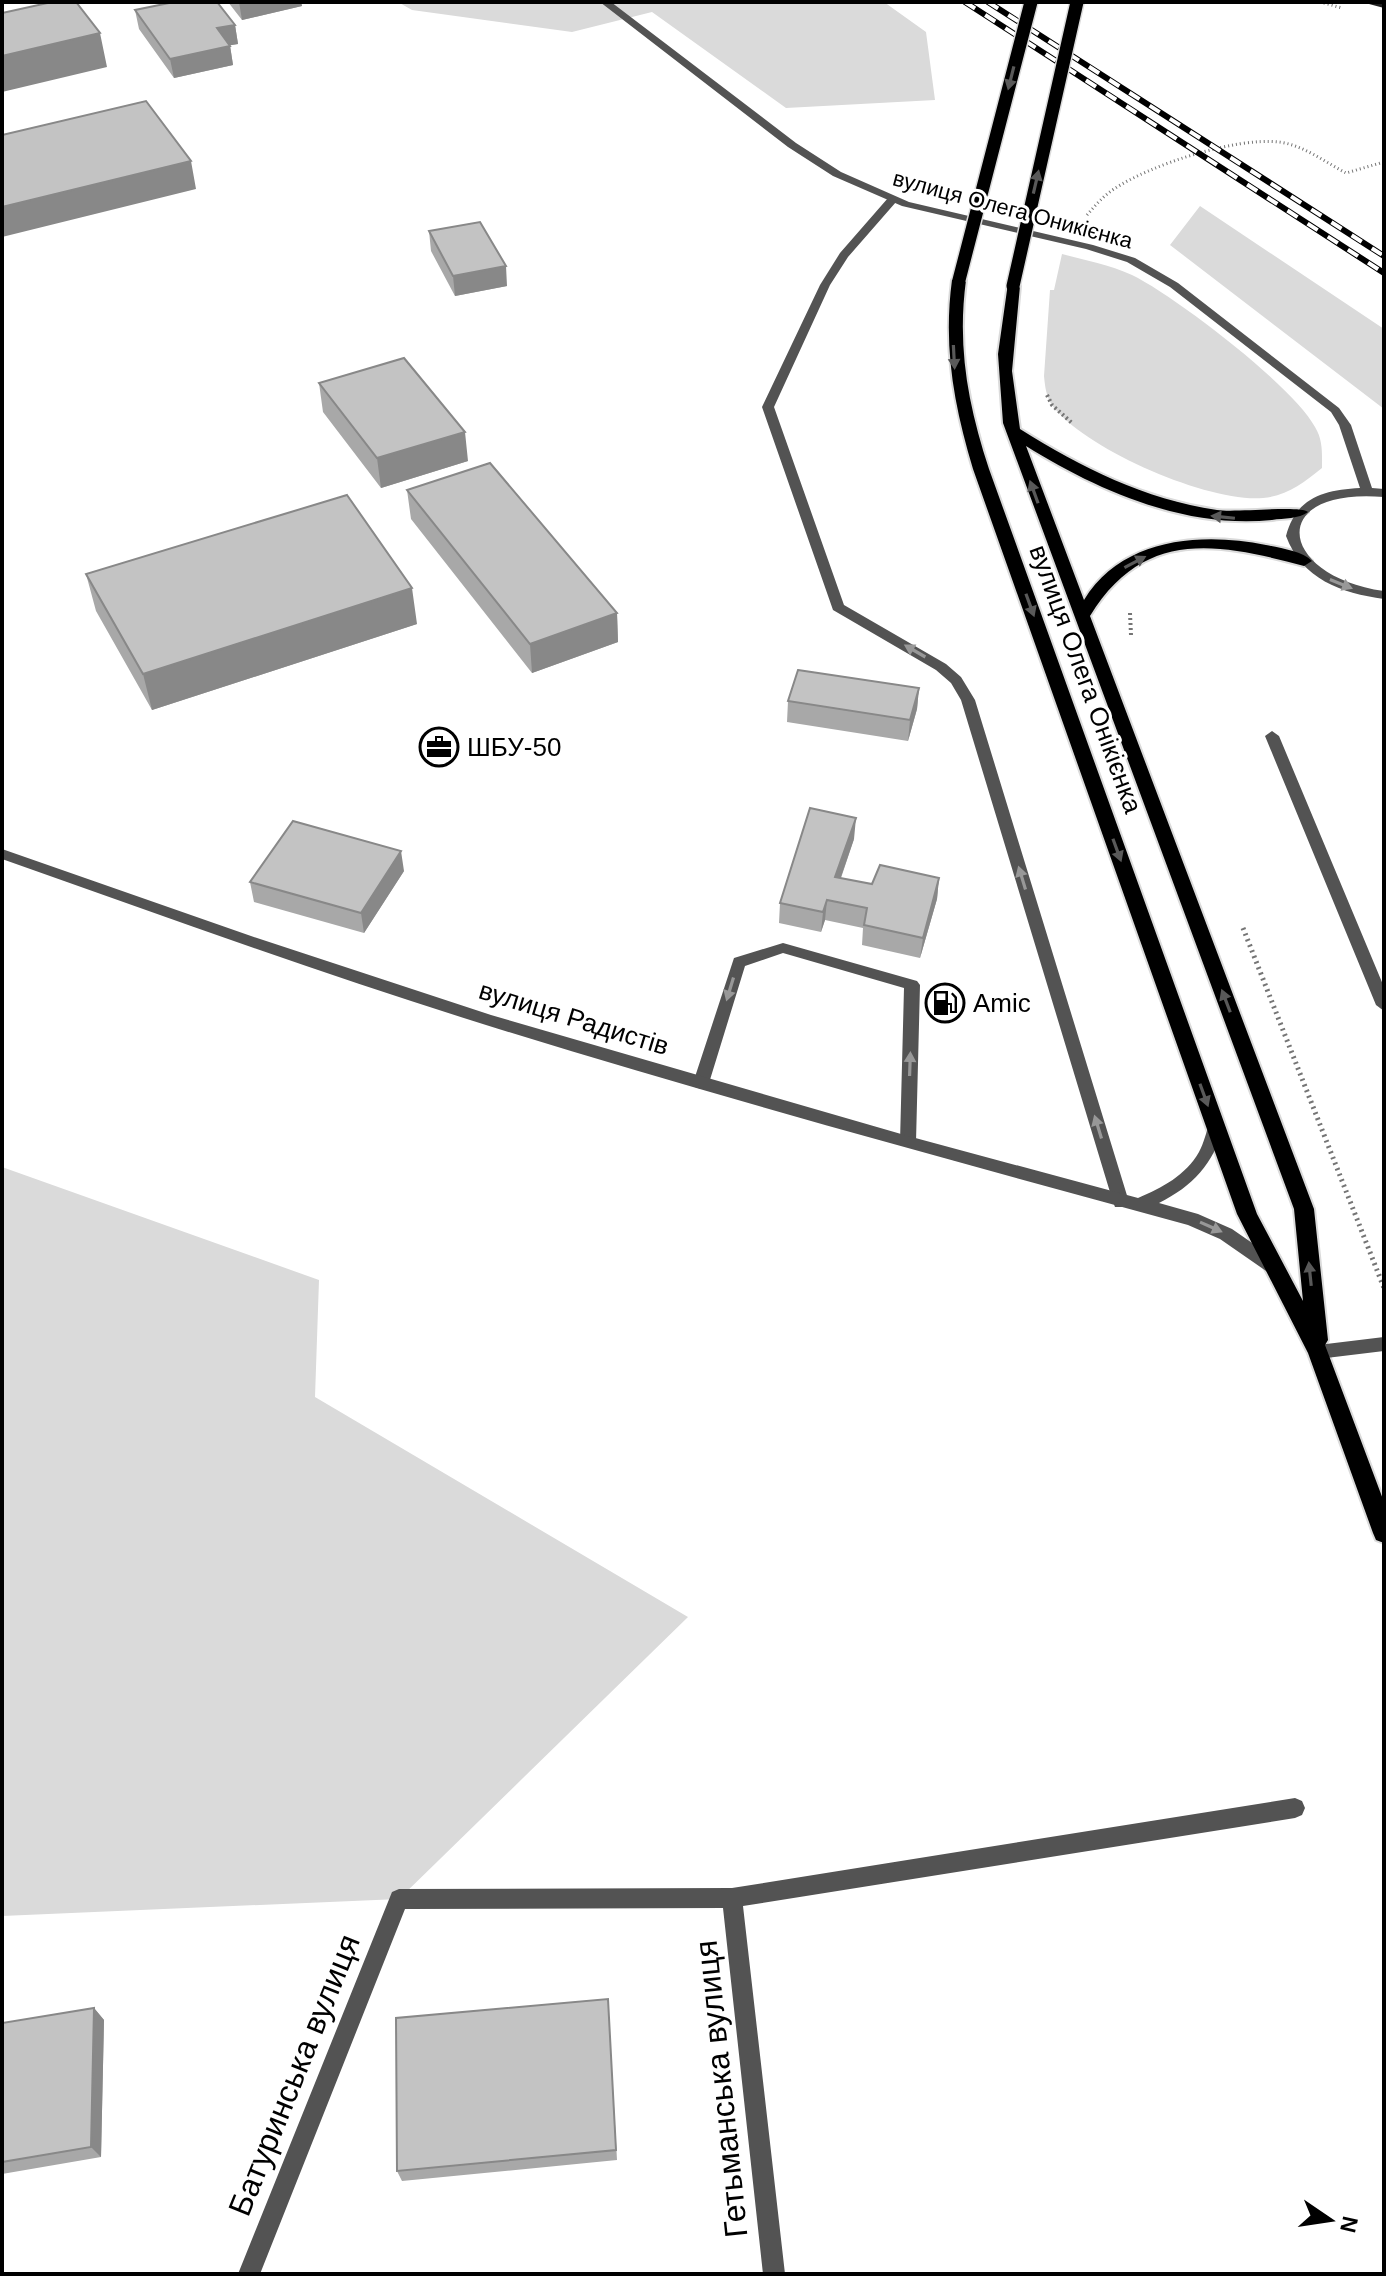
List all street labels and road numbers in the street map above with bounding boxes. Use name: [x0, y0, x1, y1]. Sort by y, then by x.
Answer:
street label: вулиця Олега Оникієнка: [890, 165, 1136, 254]
street label: вулиця Олега Онікієнка: [1023, 541, 1149, 818]
street label: вулиця Радистів: [476, 975, 672, 1061]
street label: Батуринська вулиця: [221, 1929, 367, 2221]
street label: Гетьманська вулиця: [687, 1939, 755, 2239]

